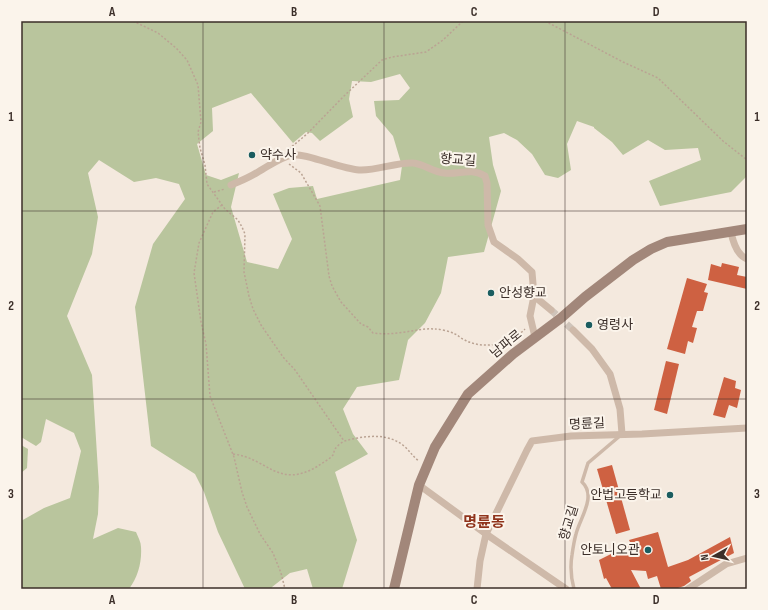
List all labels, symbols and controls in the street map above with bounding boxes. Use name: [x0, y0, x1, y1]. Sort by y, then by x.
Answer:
text: A: [108, 4, 116, 20]
text: B: [291, 4, 297, 20]
text: C: [471, 4, 478, 20]
text: D: [653, 4, 660, 20]
text: 1: [8, 109, 14, 125]
text: 1: [754, 109, 760, 125]
place label: 약수사: [260, 147, 296, 163]
marker: 약수사: [247, 150, 257, 160]
street label: 향교길: [440, 151, 476, 169]
place label: 안성향교: [499, 285, 547, 301]
marker: 안성향교: [486, 288, 496, 298]
text: 2: [8, 298, 14, 314]
text: 2: [754, 298, 760, 314]
place label: 영령사: [597, 317, 633, 333]
marker: 영령사: [584, 320, 594, 330]
street label: 남파로: [487, 326, 525, 362]
street label: 명륜길: [569, 415, 605, 433]
text: 3: [8, 486, 14, 502]
text: 3: [754, 486, 760, 502]
place label: 안법고등학교: [590, 487, 662, 503]
marker: 안법고등학교: [665, 490, 675, 500]
street label: 향교길: [556, 503, 582, 543]
district label: 명륜동: [463, 513, 505, 532]
north arrow: [694, 536, 734, 576]
place label: 안토니오관: [580, 542, 640, 558]
marker: 안토니오관: [643, 545, 653, 555]
text: N: [698, 553, 711, 561]
text: A: [108, 592, 116, 608]
text: B: [291, 592, 297, 608]
text: C: [471, 592, 478, 608]
text: D: [653, 592, 660, 608]

